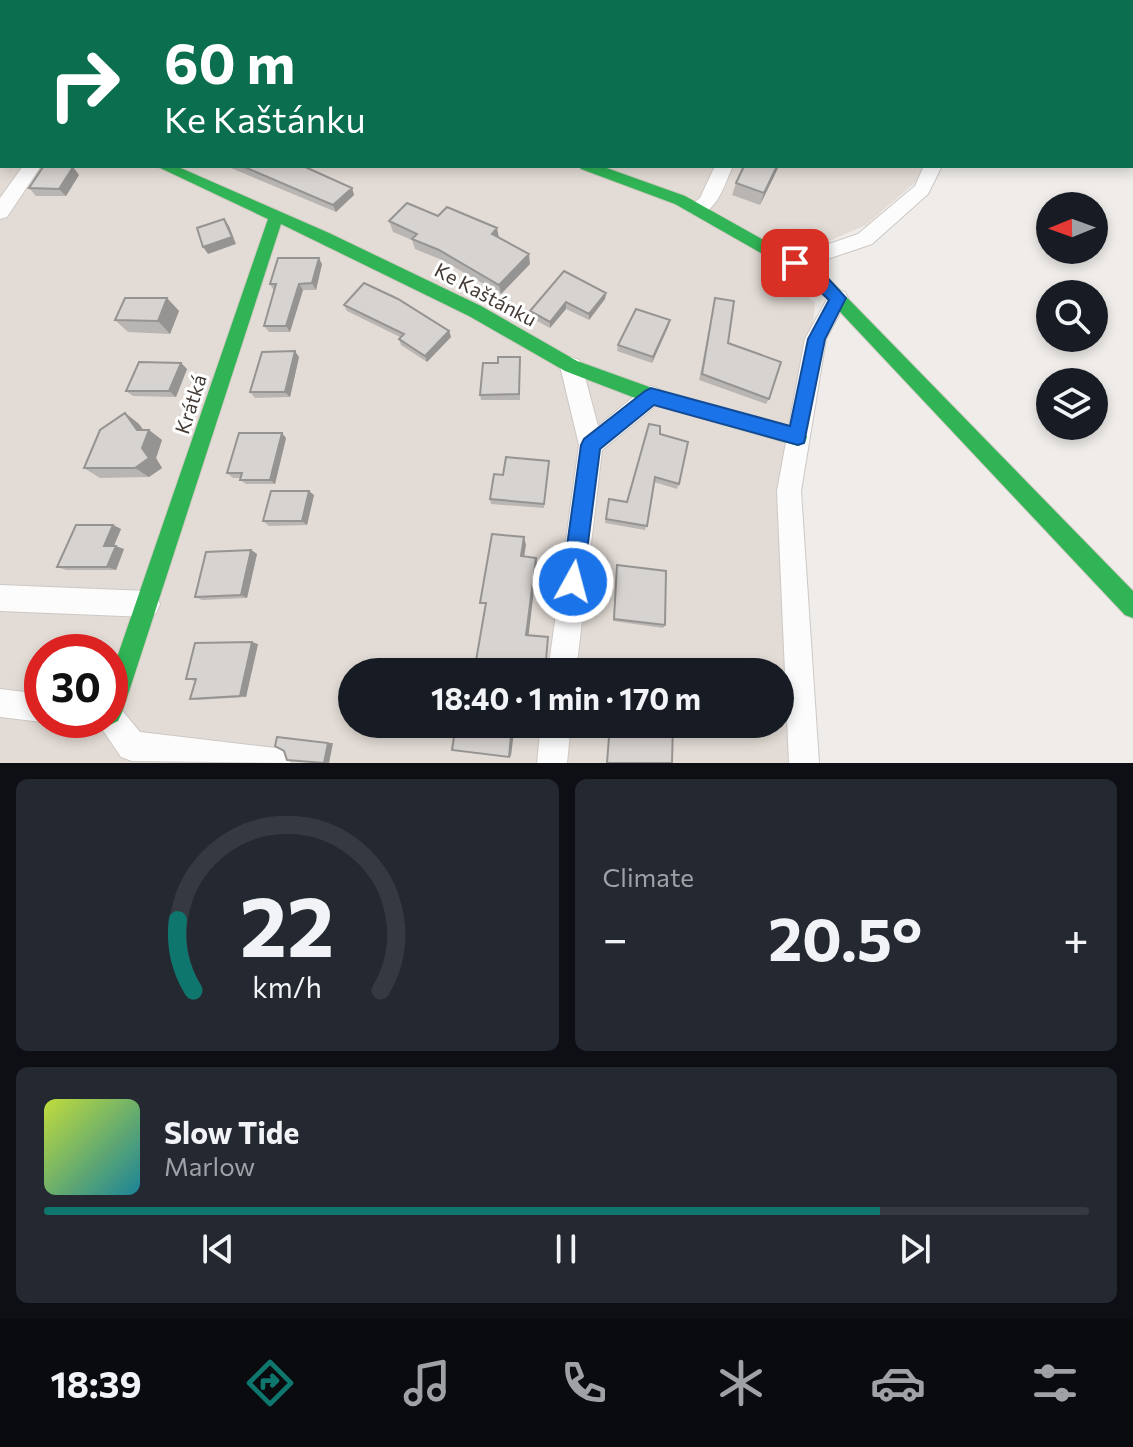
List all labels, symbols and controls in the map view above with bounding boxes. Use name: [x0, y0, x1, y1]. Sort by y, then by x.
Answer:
text: 60 m: [164, 27, 295, 96]
icon: right: [32, 32, 136, 136]
text: Ke Kaštánku: [164, 96, 366, 140]
north arrow: [1036, 192, 1108, 264]
map controls: [1036, 192, 1108, 440]
pin: [761, 229, 829, 297]
icon: arrive: [773, 241, 817, 285]
street label: Ke Kaštánku: [431, 257, 541, 331]
button: search: [1036, 280, 1108, 352]
button: layers: [1036, 368, 1108, 440]
street label: Krátká: [169, 371, 211, 437]
position arrow: [531, 540, 615, 624]
speed limit sign: 30: [24, 634, 128, 738]
text: 18:40 · 1 min · 170 m: [431, 679, 701, 716]
text: Climate: [603, 861, 694, 892]
text: 22: [240, 872, 335, 974]
text: 20.5°: [768, 900, 922, 973]
text: −: [603, 910, 628, 964]
text: +: [1063, 910, 1089, 964]
text: km/h: [252, 969, 322, 1004]
text: Slow Tide: [164, 1113, 299, 1150]
text: Marlow: [164, 1150, 255, 1181]
icon: previous: [196, 1227, 240, 1271]
icon: pause: [544, 1227, 588, 1271]
icon: next: [893, 1227, 937, 1271]
icon: directions: [242, 1355, 298, 1411]
icon: music: [399, 1355, 455, 1411]
icon: phone: [556, 1355, 612, 1411]
icon: climate: [713, 1355, 769, 1411]
icon: car: [870, 1355, 926, 1411]
icon: filters: [1027, 1355, 1083, 1411]
text: 18:39: [50, 1361, 142, 1405]

